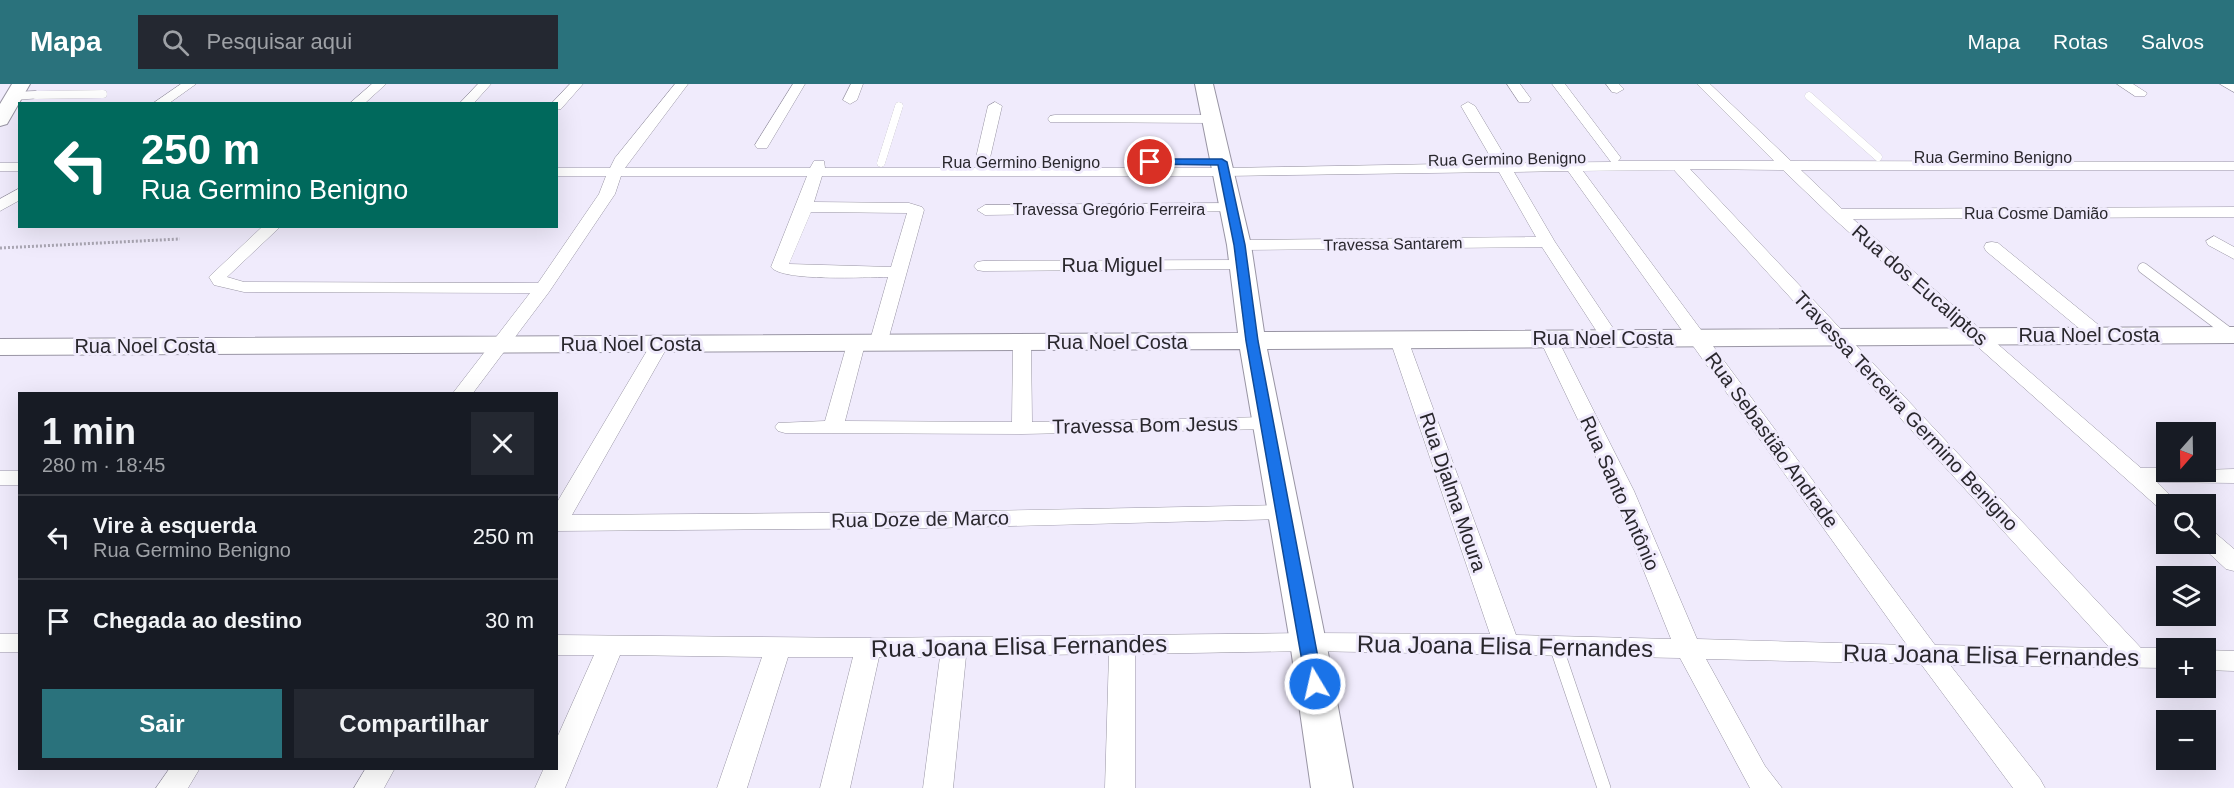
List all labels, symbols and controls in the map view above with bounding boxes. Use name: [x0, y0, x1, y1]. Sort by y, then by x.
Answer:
search box: [138, 15, 558, 69]
text: Mapa: [30, 26, 102, 57]
icon: search: [159, 26, 192, 59]
text: Pesquisar aqui: [207, 29, 352, 54]
text: Mapa: [1968, 30, 2020, 53]
text: Rotas: [2053, 30, 2108, 53]
text: Salvos: [2141, 30, 2204, 53]
icon: left: [42, 126, 120, 204]
text: 250 m: [141, 126, 260, 173]
pin: [1124, 136, 1175, 187]
icon: arrive: [1133, 145, 1166, 178]
street label: Rua Germino Benigno: [1428, 149, 1586, 169]
street label: Rua Germino Benigno: [1914, 149, 2072, 166]
street label: Rua Germino Benigno: [942, 154, 1100, 171]
text: Rua Germino Benigno: [141, 175, 408, 205]
street label: Travessa Gregório Ferreira: [1013, 201, 1205, 218]
street label: Rua Cosme Damião: [1964, 205, 2108, 222]
street label: Rua dos Eucaliptos: [1848, 220, 1992, 350]
street label: Travessa Santarem: [1323, 234, 1463, 254]
street label: Rua Miguel: [1061, 254, 1163, 276]
street label: Travessa Terceira Germino Benigno: [1789, 287, 2023, 535]
street label: Rua Noel Costa: [2018, 324, 2160, 346]
street label: Rua Noel Costa: [1532, 327, 1674, 349]
street label: Rua Noel Costa: [1046, 331, 1188, 353]
street label: Rua Noel Costa: [560, 333, 702, 355]
street label: Rua Noel Costa: [74, 335, 216, 357]
street label: Rua Sebastião Andrade: [1701, 348, 1843, 532]
street label: Rua Djalma Moura: [1415, 410, 1491, 575]
text: 1 min: [42, 411, 136, 452]
button: close: [471, 412, 534, 475]
street label: Travessa Bom Jesus: [1052, 412, 1238, 438]
street label: Rua Santo Antônio: [1576, 412, 1664, 574]
north arrow: [2156, 422, 2216, 482]
map controls: [2156, 422, 2216, 770]
text: 280 m · 18:45: [42, 454, 165, 476]
button: search: [2156, 494, 2216, 554]
street label: Rua Doze de Marco: [831, 506, 1009, 532]
text: Vire à esquerda: [93, 513, 256, 538]
icon: left: [42, 521, 75, 554]
text: 250 m: [473, 524, 534, 549]
text: Rua Germino Benigno: [93, 539, 291, 561]
button: layers: [2156, 566, 2216, 626]
icon: arrive: [42, 605, 75, 638]
text: Chegada ao destino: [93, 608, 302, 633]
text: 30 m: [485, 608, 534, 633]
street label: Rua Joana Elisa Fernandes: [871, 630, 1167, 662]
street label: Rua Joana Elisa Fernandes: [1357, 630, 1653, 662]
button: +: [2156, 638, 2216, 698]
street label: Rua Joana Elisa Fernandes: [1843, 639, 2139, 671]
position arrow: [1283, 652, 1347, 716]
button: Sair: [42, 689, 282, 758]
button: Compartilhar: [294, 689, 534, 758]
button: −: [2156, 710, 2216, 770]

